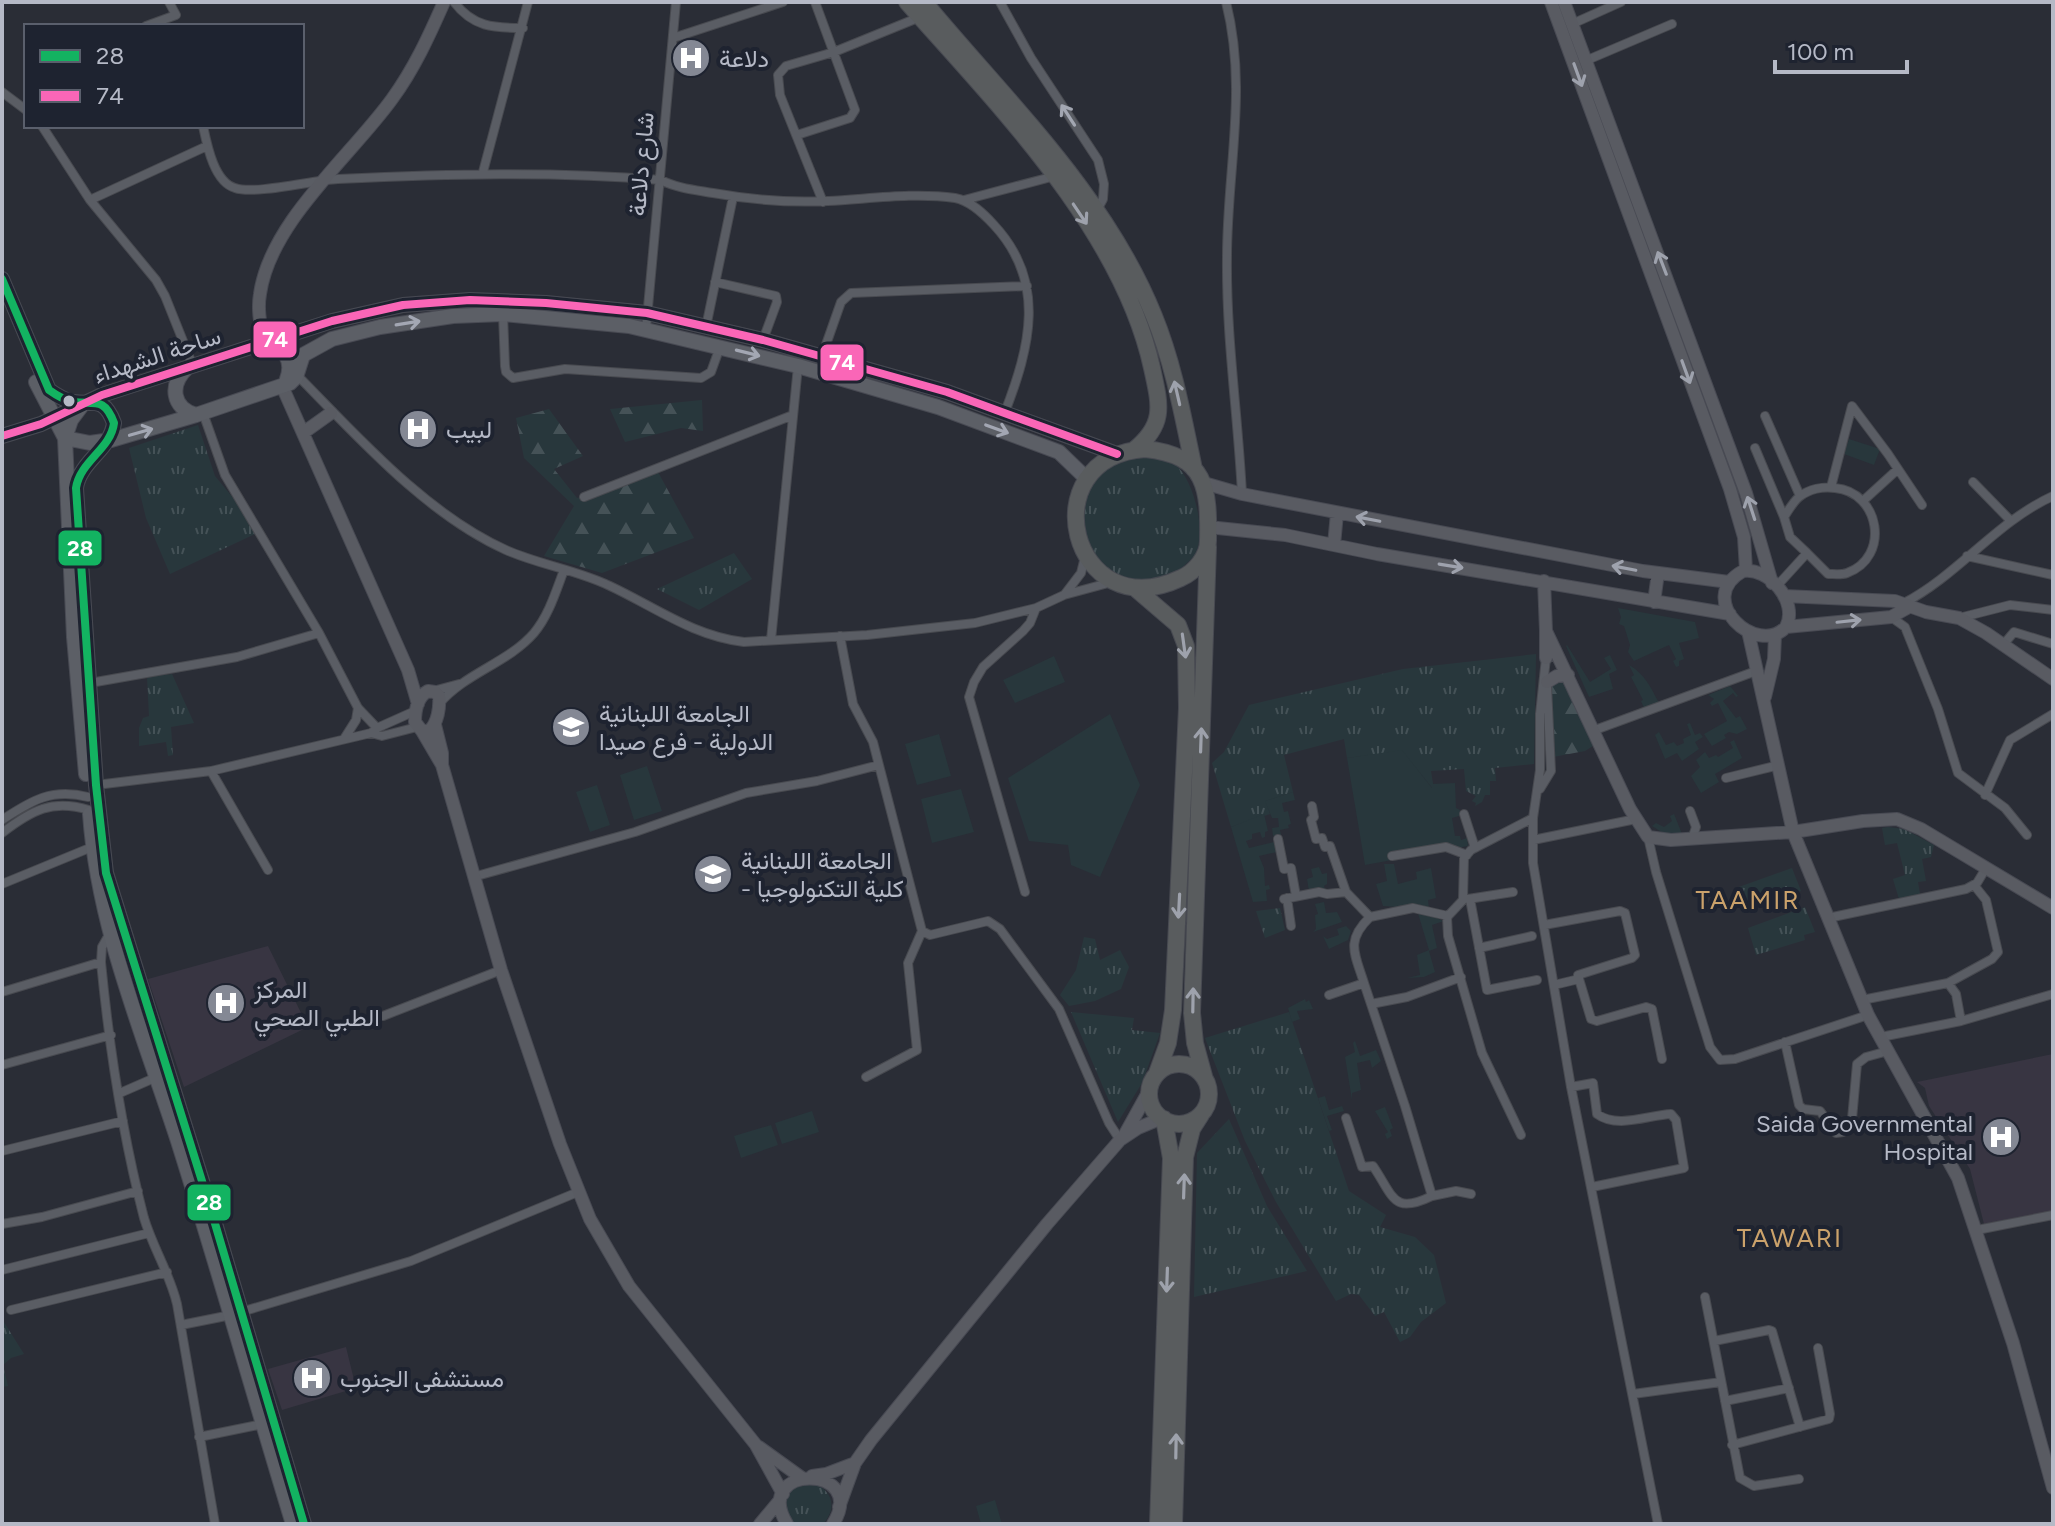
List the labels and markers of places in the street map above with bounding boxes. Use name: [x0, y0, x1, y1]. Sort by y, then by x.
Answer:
hospital icon: دلاعة: [670, 37, 712, 79]
place label: دلاعة: [719, 44, 769, 73]
unlabelled marker: [61, 393, 77, 409]
hospital icon: لبيب: [397, 408, 439, 450]
place label: لبيب: [446, 415, 492, 444]
place label: الجامعة اللبنانية الدولية - فرع صيدا: [599, 699, 773, 758]
school or university icon: الجامعة اللبنانية الدولية - فرع صيدا: [550, 706, 592, 748]
place label: الجامعة اللبنانية - كلية التكنولوجيا: [741, 846, 904, 904]
school or university icon: الجامعة اللبنانية - كلية التكنولوجيا: [692, 853, 734, 895]
place label: المركز الطبي الصحي: [253, 975, 380, 1037]
hospital icon: المركز الطبي الصحي: [205, 982, 247, 1024]
place label: Saida Governmental Hospital: [1756, 1109, 1973, 1166]
hospital icon: Saida Governmental Hospital: [1980, 1116, 2022, 1158]
hospital icon: مستشفى الجنوب: [291, 1357, 333, 1399]
place label: مستشفى الجنوب: [340, 1364, 504, 1394]

